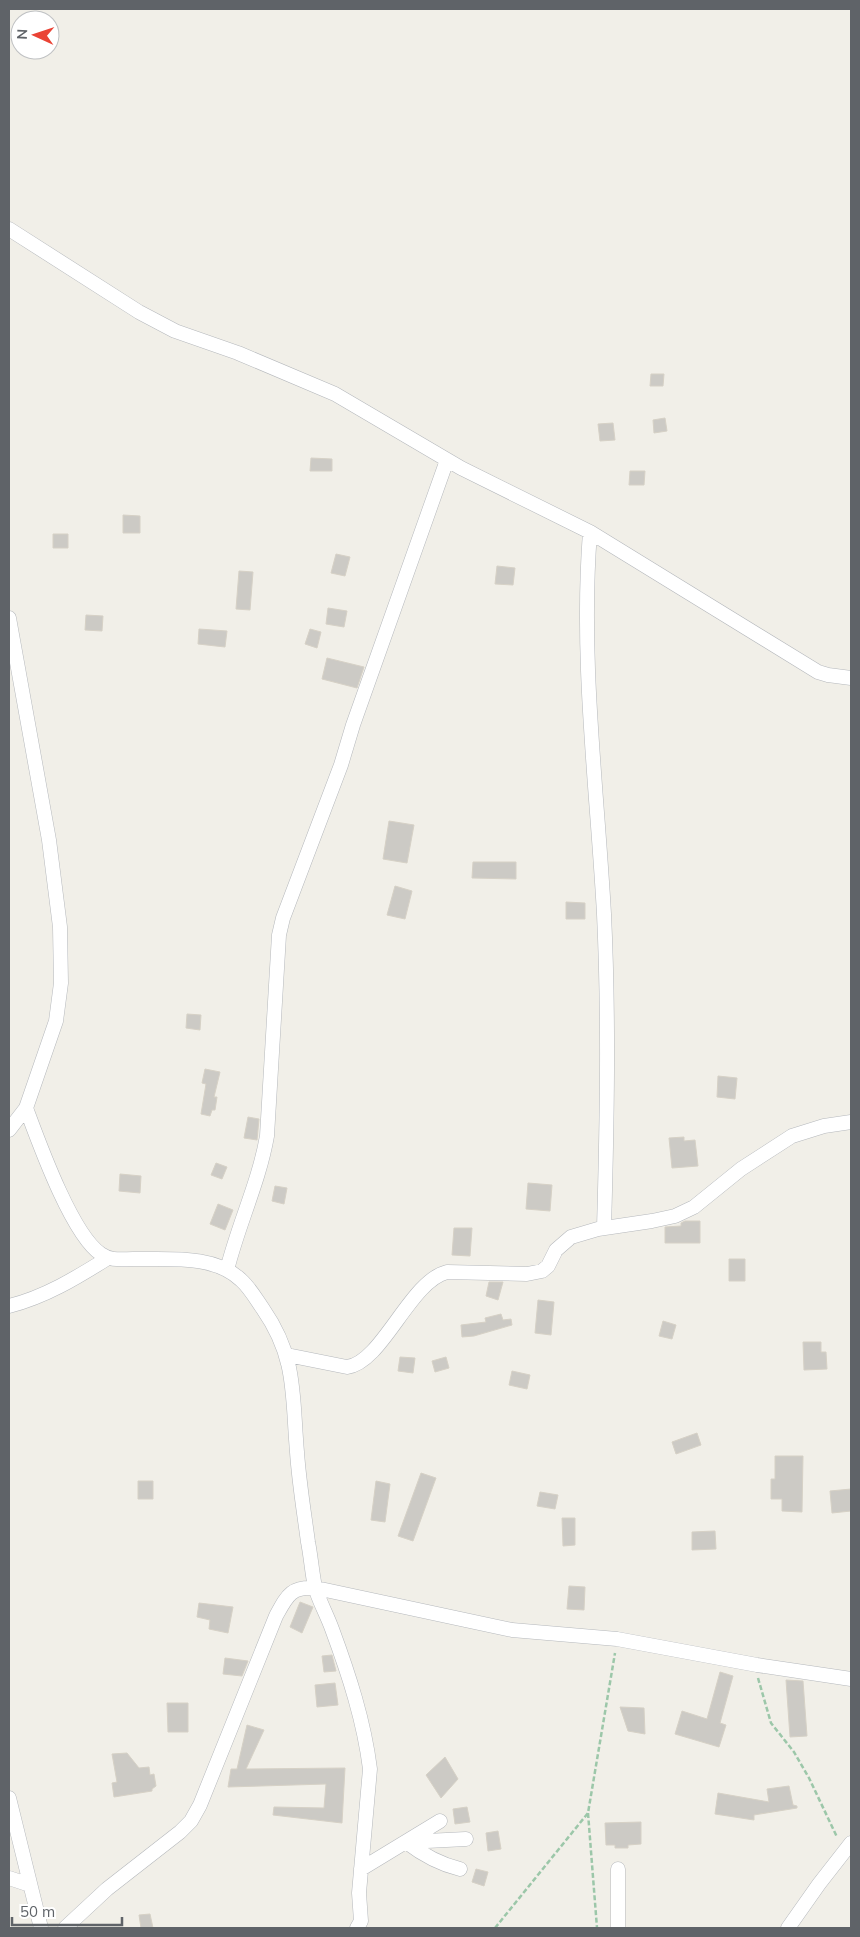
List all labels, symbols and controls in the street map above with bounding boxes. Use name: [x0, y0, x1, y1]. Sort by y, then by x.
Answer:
north arrow: [10, 10, 60, 60]
text: N: [13, 29, 31, 40]
scale bar: [12, 1894, 122, 1926]
text: 50 m: [20, 1902, 55, 1921]

